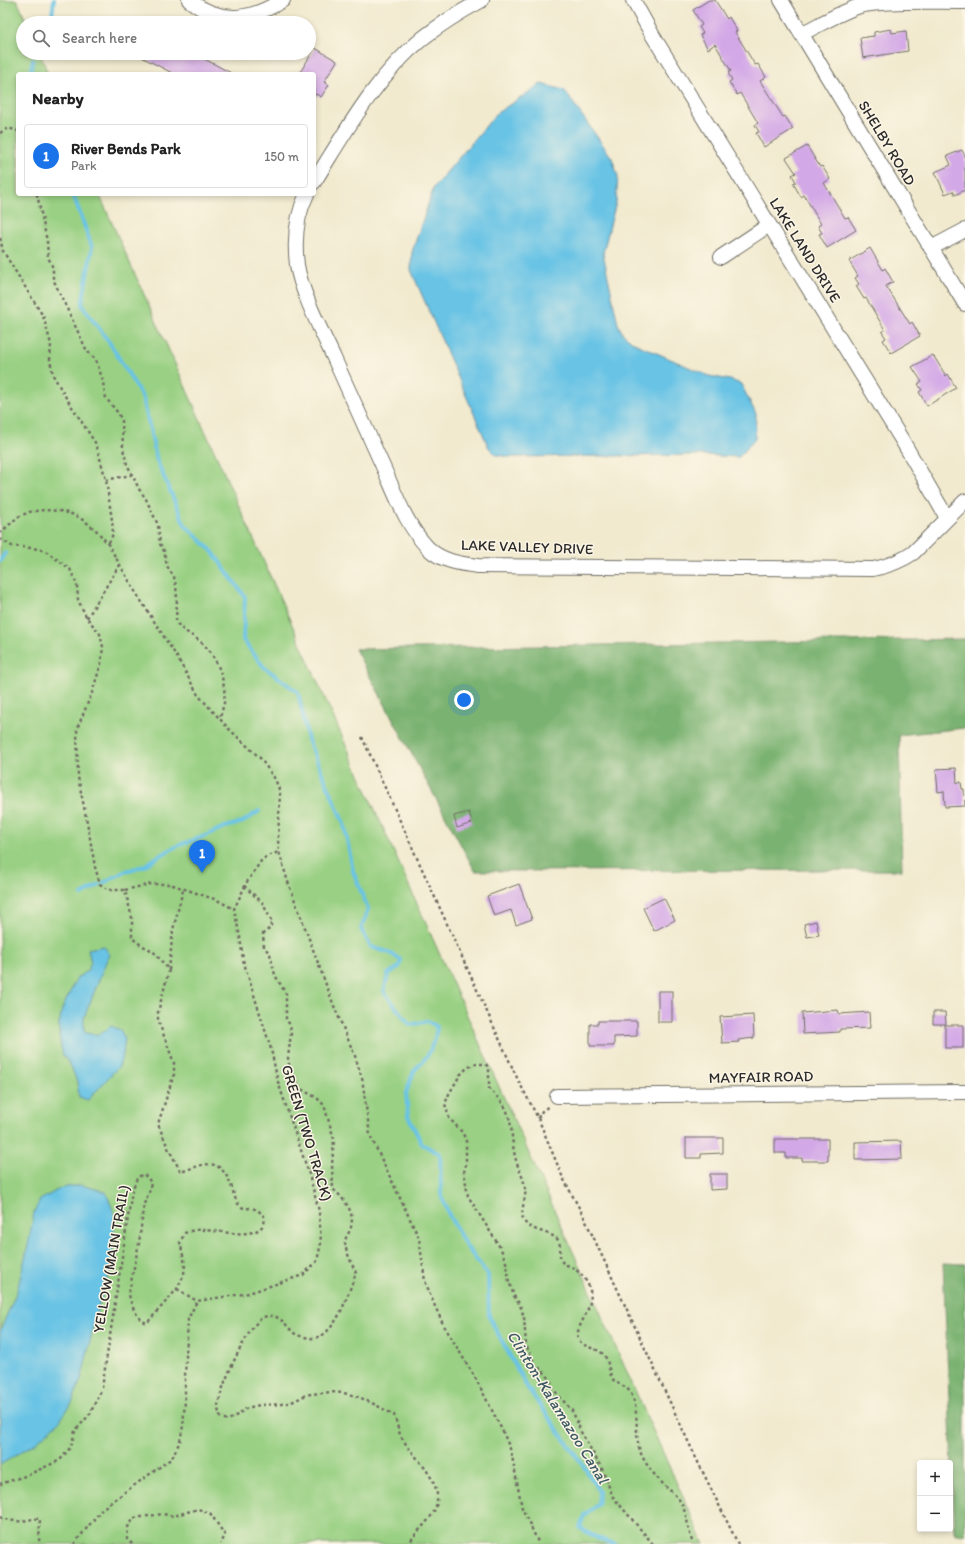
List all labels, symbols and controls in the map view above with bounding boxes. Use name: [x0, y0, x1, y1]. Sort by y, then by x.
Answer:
search box: [16, 16, 316, 60]
icon: search: [30, 27, 52, 49]
text: Search here: [62, 29, 137, 47]
text: Nearby: [32, 88, 84, 108]
street label: SHELBY ROAD: [855, 97, 919, 189]
text: River Bends Park: [71, 140, 181, 158]
text: 1: [43, 149, 49, 164]
text: 150 m: [264, 149, 299, 164]
text: Park: [71, 158, 97, 173]
street label: LAKE LAND DRIVE: [765, 194, 845, 306]
street label: LAKE VALLEY DRIVE: [461, 536, 593, 558]
your location: [454, 690, 474, 710]
pin: 1: [189, 840, 215, 873]
street label: GREEN (TWO TRACK): [278, 1063, 336, 1203]
street label: MAYFAIR ROAD: [708, 1067, 814, 1087]
street label: YELLOW (MAIN TRAIL): [89, 1184, 133, 1334]
water label: Clinton-Kalamazoo Canal: [503, 1327, 614, 1488]
map controls: [917, 1460, 953, 1532]
button: +: [917, 1460, 953, 1496]
button: −: [917, 1496, 953, 1532]

